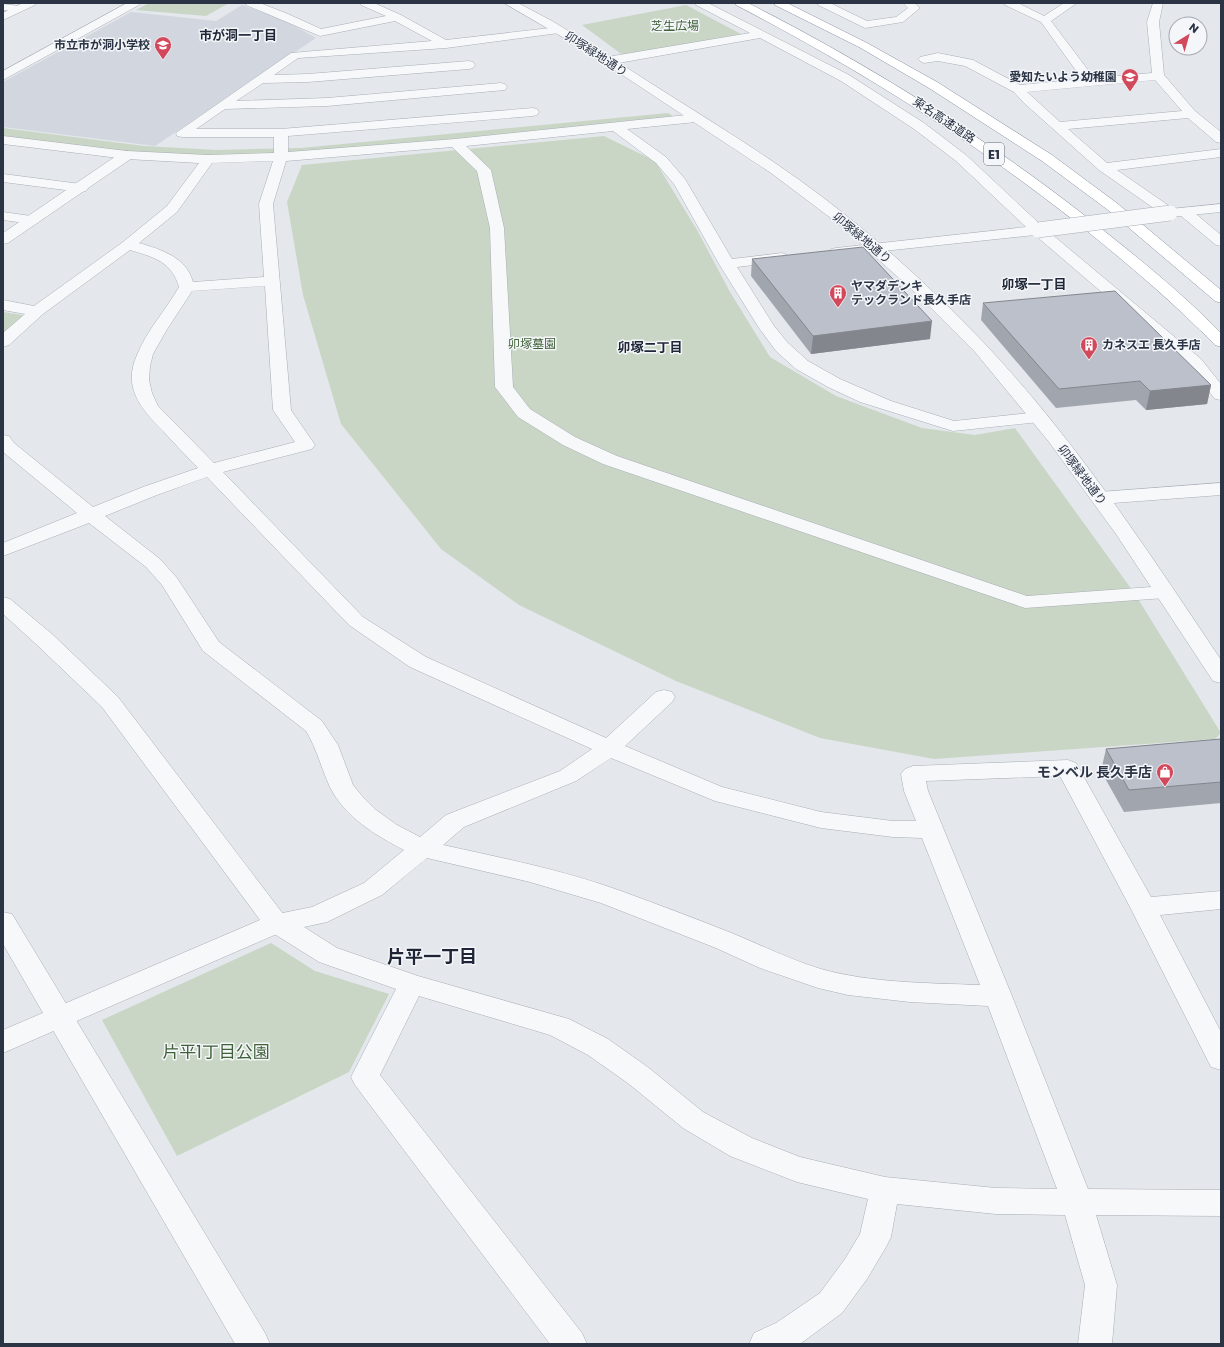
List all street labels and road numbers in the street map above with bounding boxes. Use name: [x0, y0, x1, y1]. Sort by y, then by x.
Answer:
street label: 卯塚緑地通り: [561, 27, 631, 80]
street label: 東名高速道路: [910, 92, 979, 147]
road number: E1: [984, 143, 1004, 165]
street label: 卯塚緑地通り: [829, 208, 895, 267]
street label: 卯塚緑地通り: [1054, 441, 1111, 509]

